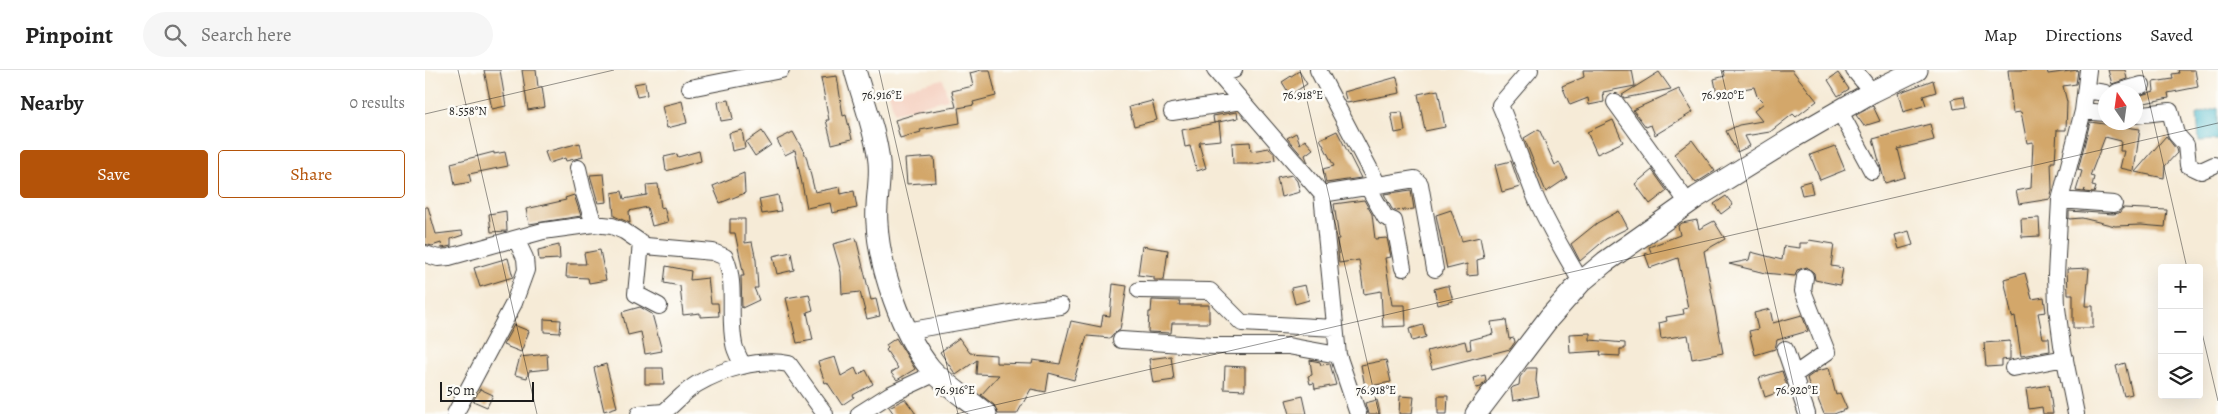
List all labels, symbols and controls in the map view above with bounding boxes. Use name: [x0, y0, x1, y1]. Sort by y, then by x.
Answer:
search box: [143, 12, 493, 57]
text: Pinpoint: [25, 19, 113, 51]
icon: search: [161, 21, 189, 49]
text: Search here: [201, 22, 291, 48]
text: Map: [1984, 23, 2017, 47]
text: Directions: [2045, 23, 2122, 47]
text: Saved: [2150, 23, 2193, 47]
north arrow: [2098, 85, 2143, 130]
text: 76.916°E: [862, 87, 902, 103]
text: 76.918°E: [1283, 87, 1323, 103]
text: 76.920°E: [1702, 87, 1744, 103]
text: Nearby: [20, 89, 83, 117]
text: 0 results: [349, 92, 405, 114]
text: 8.558°N: [449, 103, 487, 119]
button: Save: [20, 150, 208, 198]
button: Share: [218, 150, 405, 198]
map controls: [2158, 264, 2203, 399]
button: +: [2158, 264, 2203, 309]
button: −: [2158, 309, 2203, 354]
button: layers: [2158, 354, 2203, 399]
scale bar: [440, 379, 534, 402]
text: 50 m: [447, 381, 475, 400]
text: 76.916°E: [935, 382, 975, 398]
text: 76.918°E: [1356, 382, 1396, 398]
text: 76.920°E: [1776, 382, 1818, 398]

